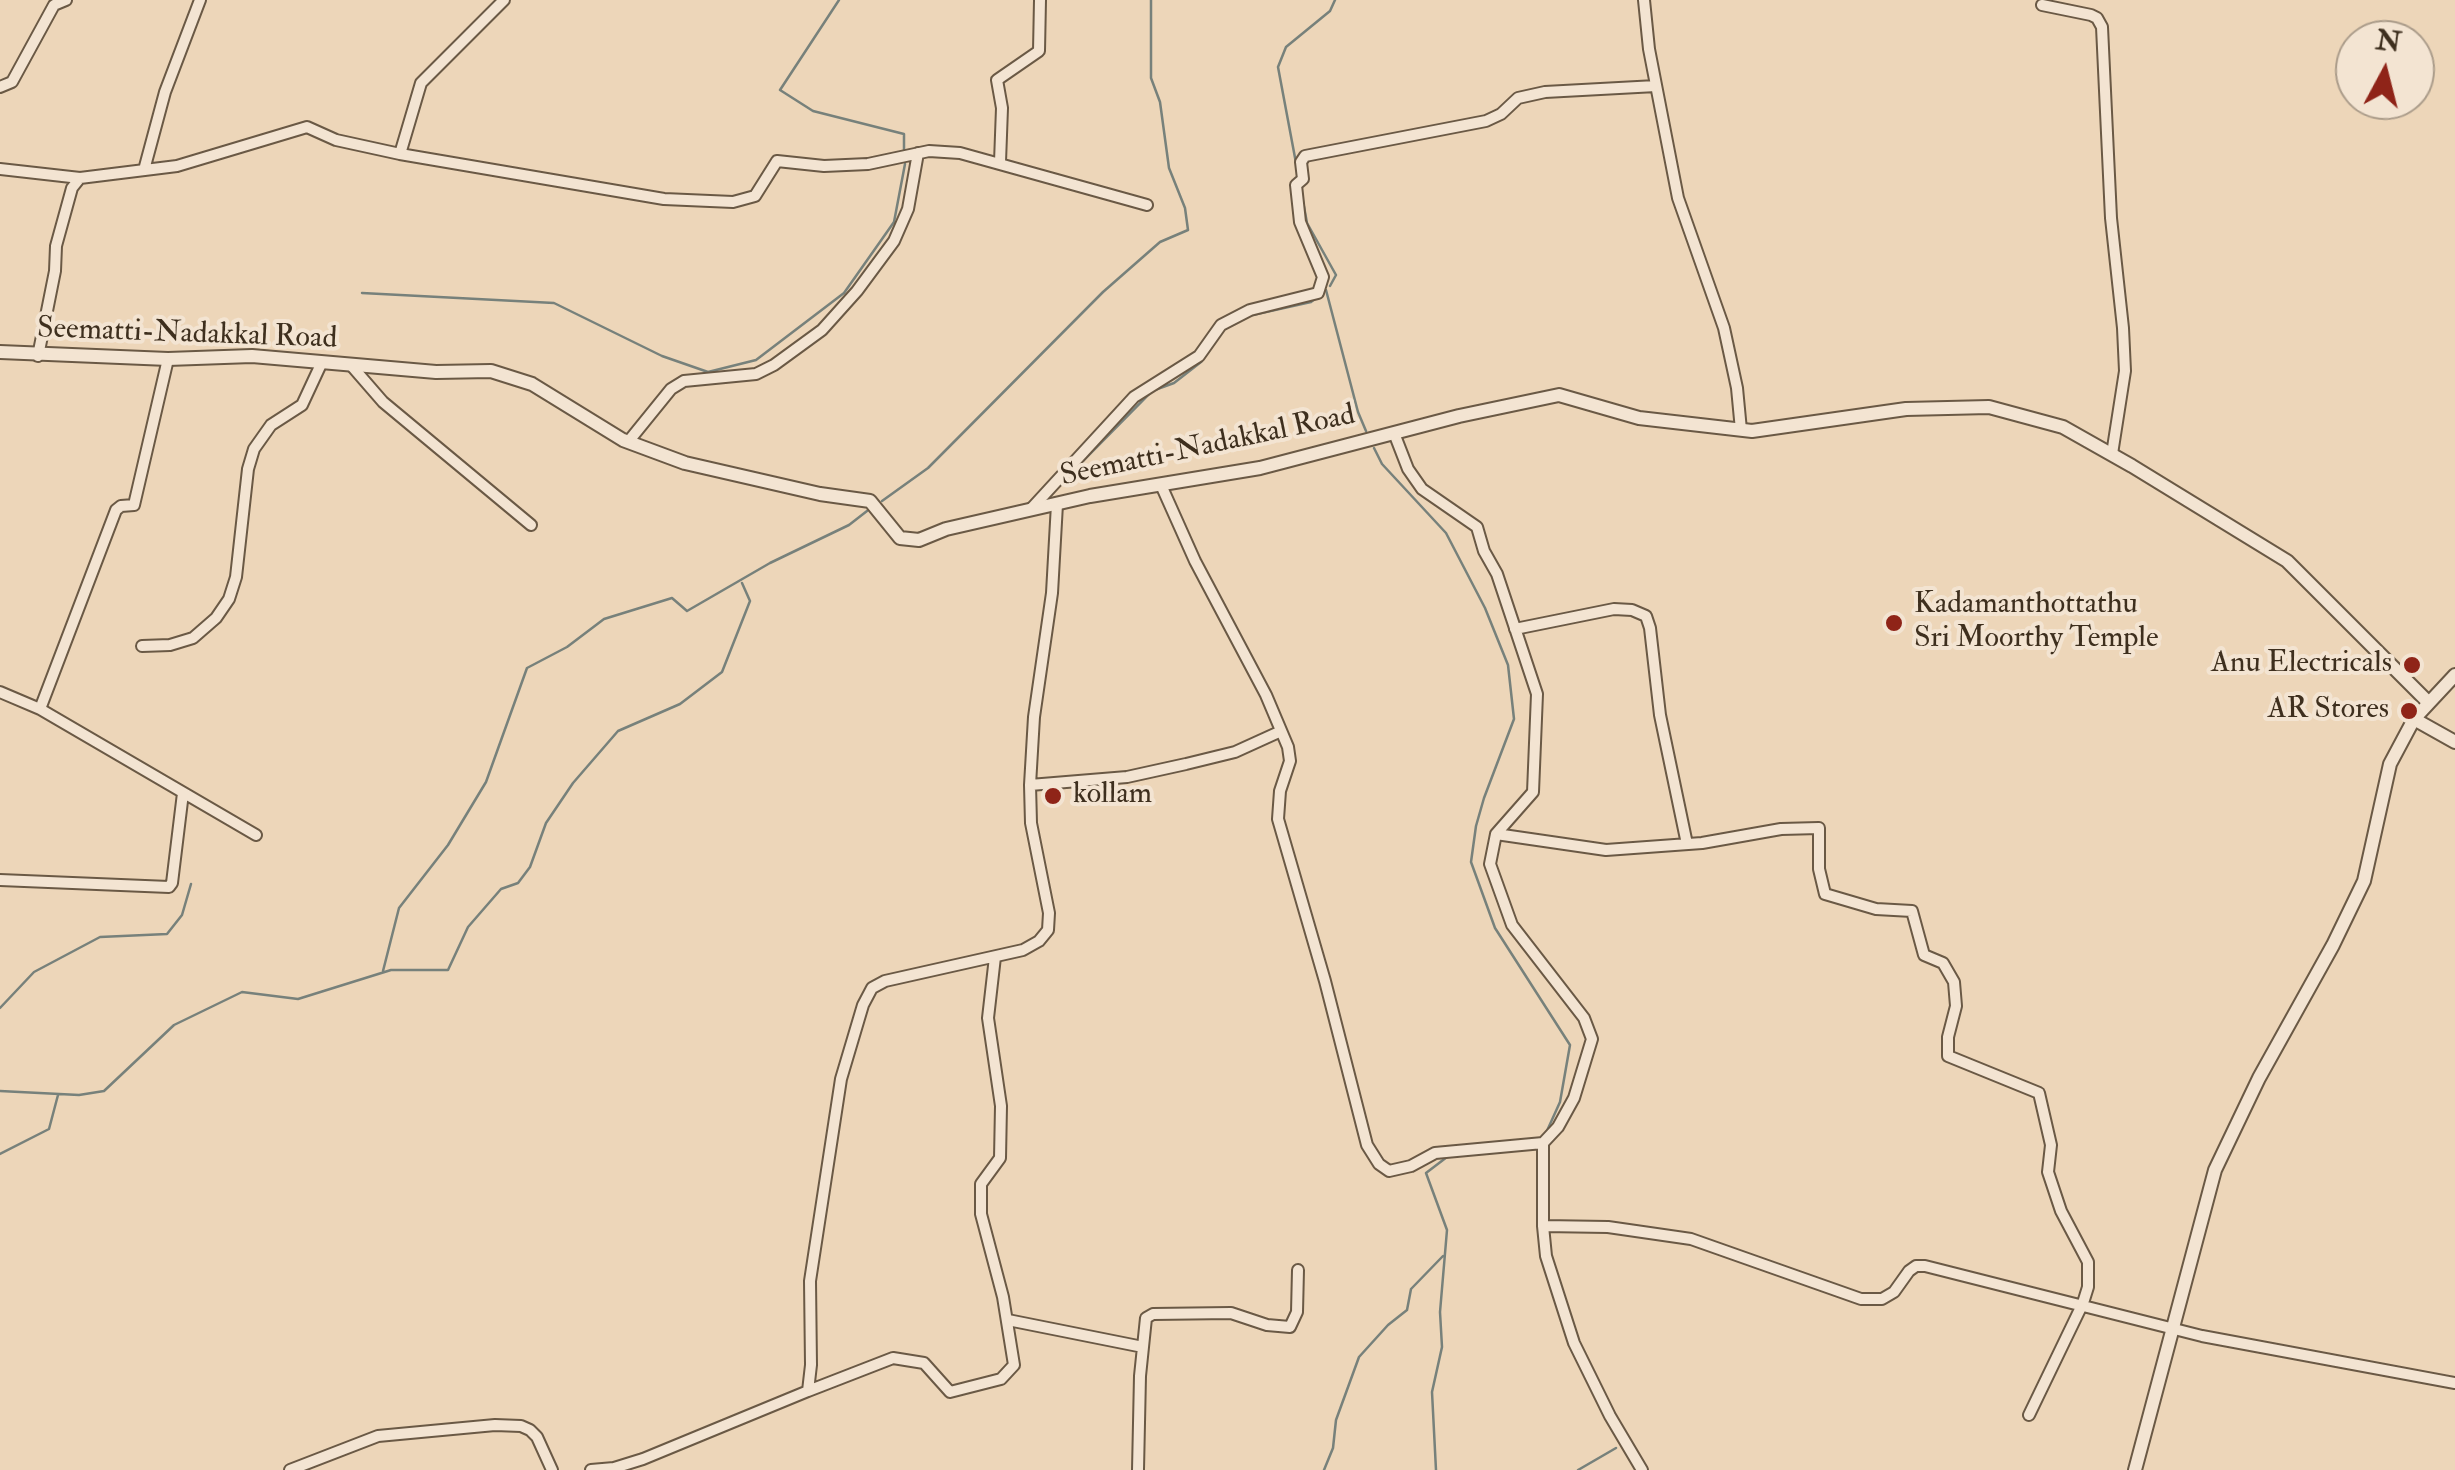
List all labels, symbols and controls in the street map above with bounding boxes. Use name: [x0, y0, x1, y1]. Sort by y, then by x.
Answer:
north arrow: [2335, 20, 2435, 120]
text: N: [2374, 23, 2403, 61]
street label: Seematti-Nadakkal Road: [36, 312, 338, 358]
street label: Seematti-Nadakkal Road: [1057, 398, 1359, 496]
place label: Kadamanthottathu Sri Moorthy Temple: [1914, 588, 2158, 658]
marker: Kadamanthottathu Sri Moorthy Temple: [1883, 612, 1905, 634]
place label: Anu Electricals: [2211, 647, 2392, 683]
marker: Anu Electricals: [2401, 654, 2423, 676]
place label: AR Stores: [2267, 693, 2389, 729]
marker: AR Stores: [2398, 700, 2420, 722]
place label: kollam: [1073, 778, 1152, 814]
marker: kollam: [1042, 785, 1064, 807]

